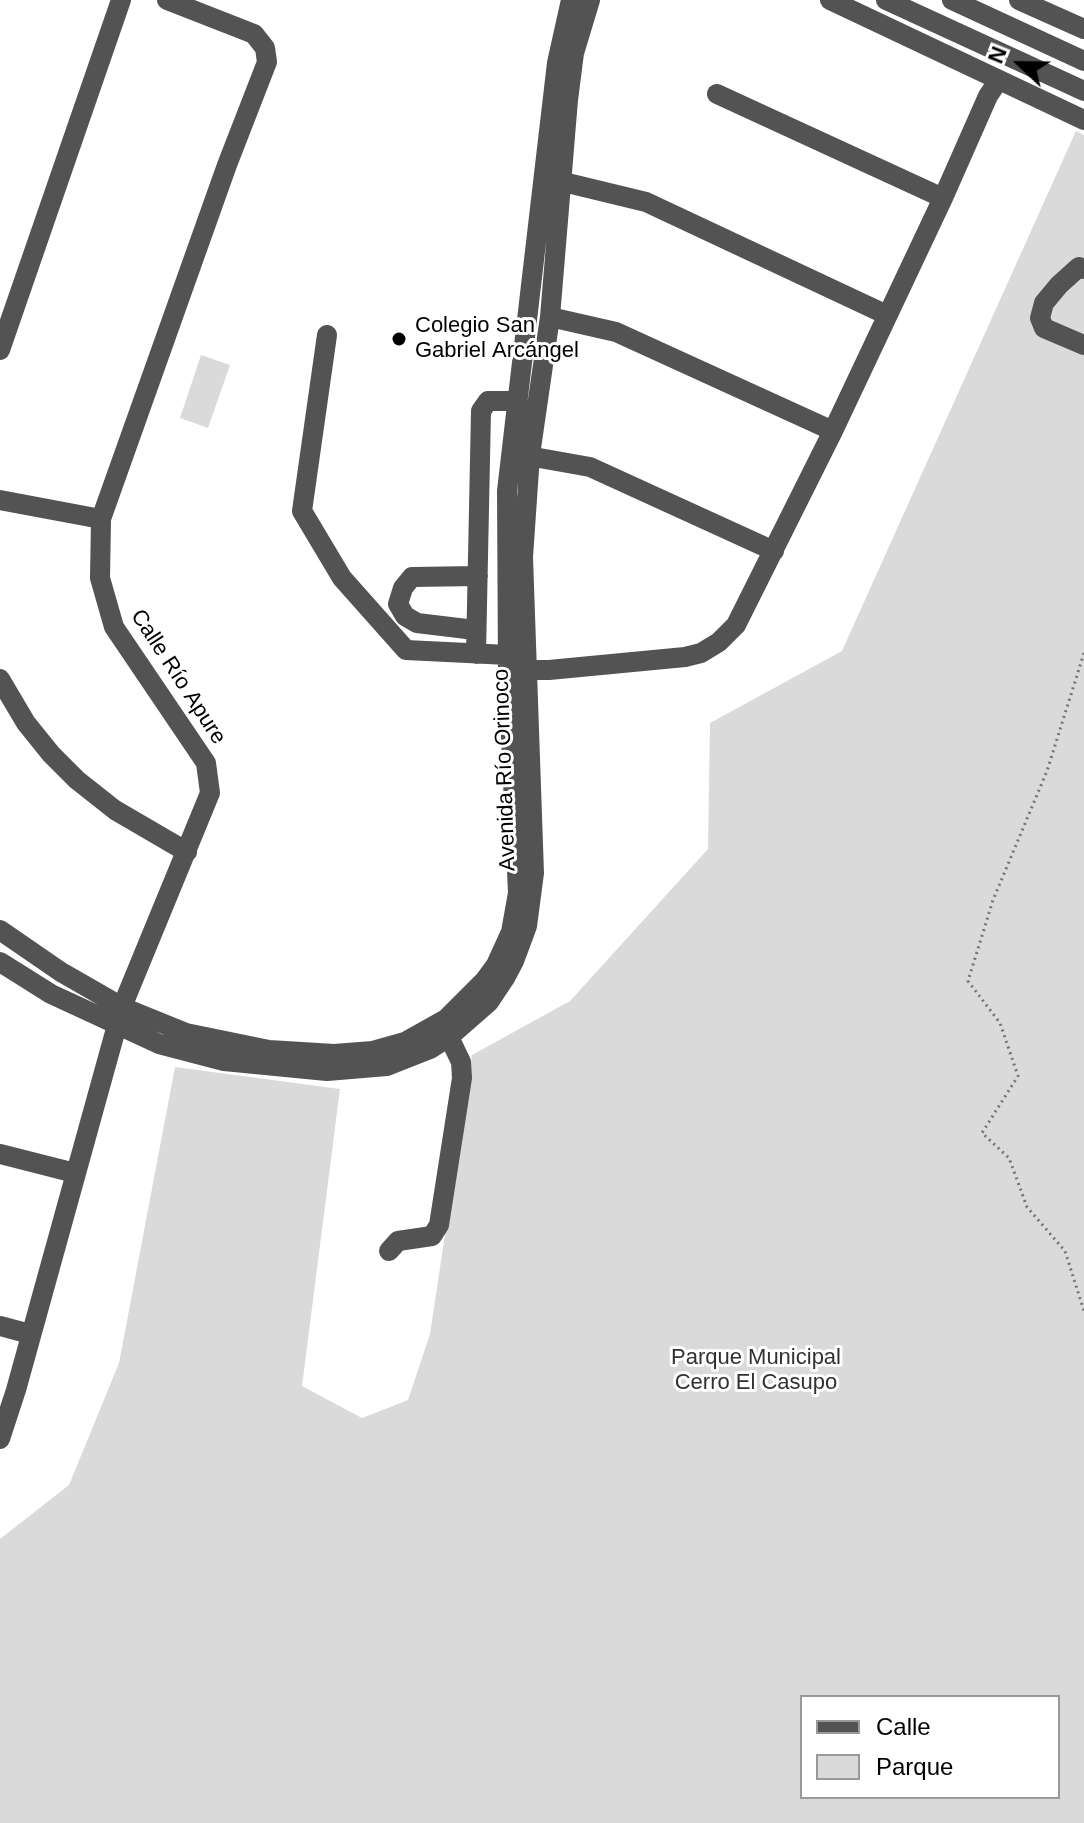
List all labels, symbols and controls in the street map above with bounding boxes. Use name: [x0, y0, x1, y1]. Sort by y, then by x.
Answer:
north arrow: [980, 24, 1060, 104]
text: N: [983, 43, 1012, 67]
place label: Colegio San Gabriel Arcángel: [415, 313, 579, 364]
marker: Colegio San Gabriel Arcángel: [390, 330, 408, 348]
street label: Calle Río Apure: [125, 605, 231, 749]
street label: Avenida Río Orinoco: [488, 668, 522, 872]
park label: Parque Municipal Cerro El Casupo: [671, 1345, 841, 1396]
legend: [800, 1695, 1060, 1799]
text: Calle: [876, 1713, 931, 1740]
text: Parque: [876, 1753, 953, 1780]

